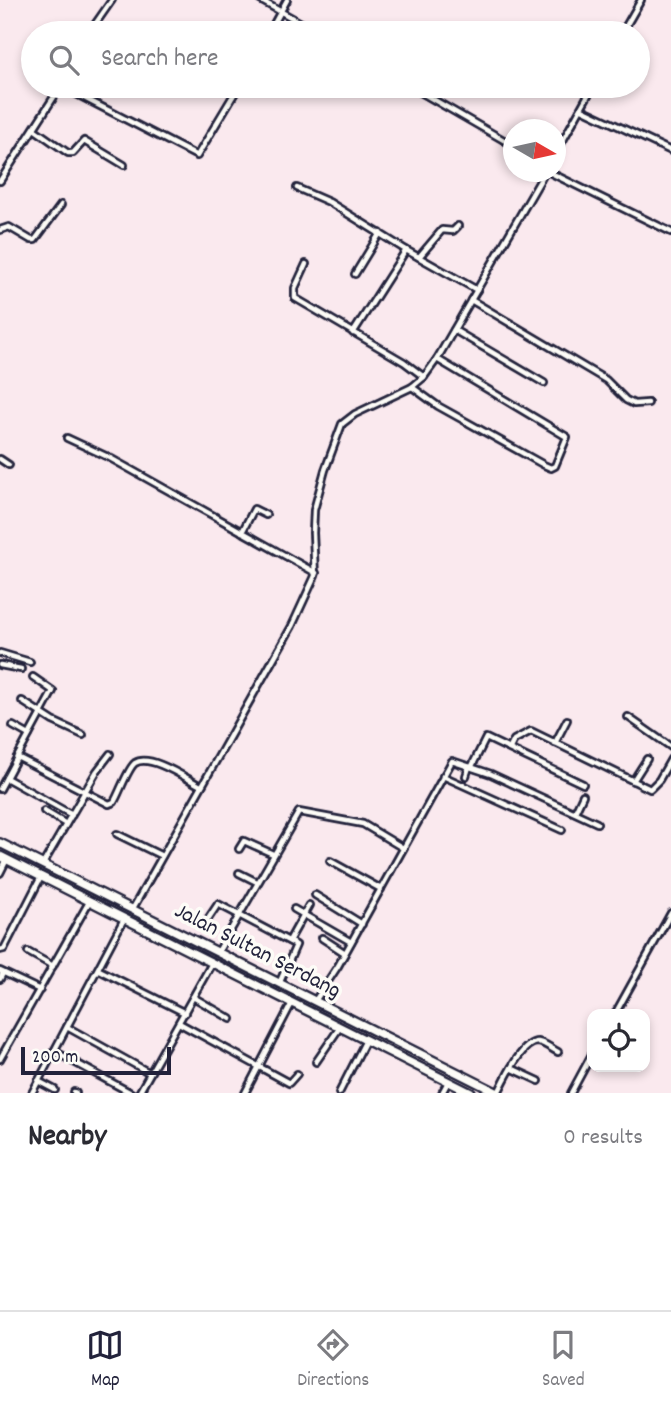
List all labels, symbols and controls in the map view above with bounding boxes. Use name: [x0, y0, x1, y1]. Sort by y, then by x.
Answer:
search box: [21, 21, 650, 98]
icon: search: [45, 41, 83, 79]
text: Search here: [101, 41, 219, 78]
north arrow: [503, 119, 566, 182]
street label: Jalan Sultan Serdang: [168, 896, 346, 1008]
map controls: [587, 1009, 650, 1072]
button: locate: [587, 1009, 650, 1072]
scale bar: [21, 1044, 172, 1076]
text: 200 m: [32, 1045, 78, 1072]
text: Nearby: [28, 1117, 106, 1160]
text: 0 results: [563, 1122, 643, 1155]
tab: Map: [86, 1326, 124, 1395]
tab: Directions: [297, 1326, 369, 1395]
tab: Saved: [542, 1326, 585, 1395]

